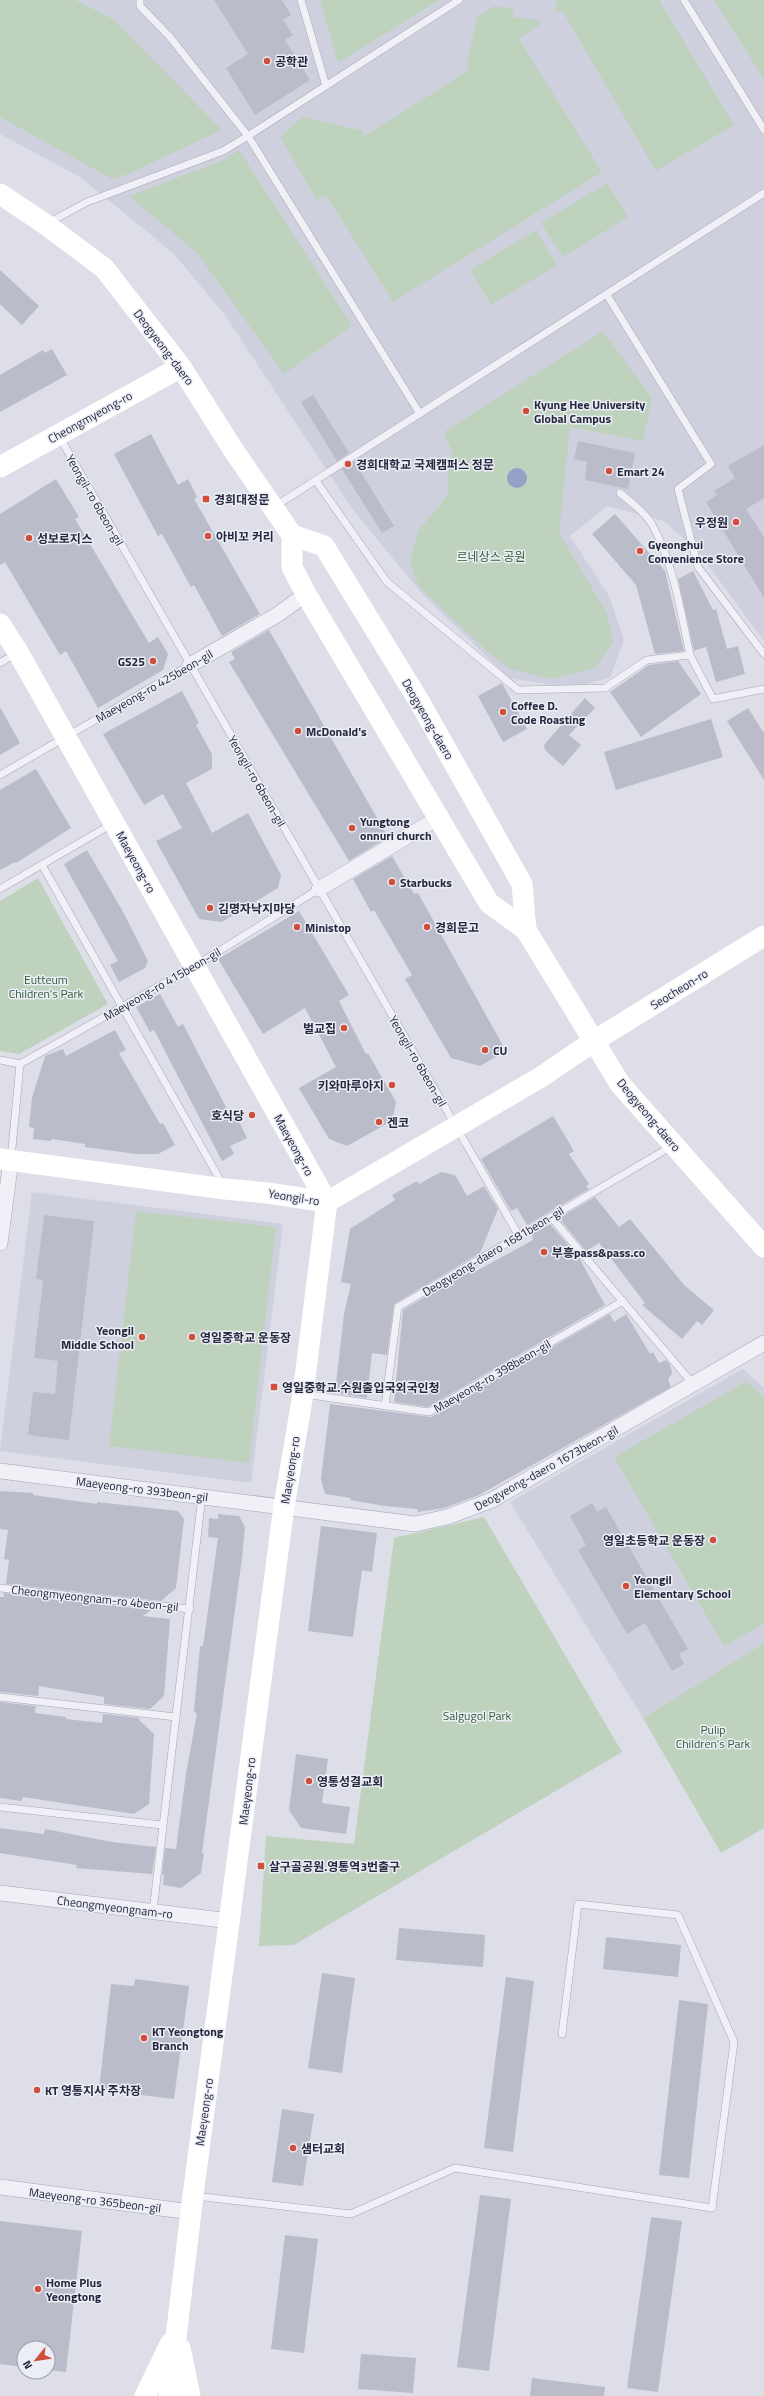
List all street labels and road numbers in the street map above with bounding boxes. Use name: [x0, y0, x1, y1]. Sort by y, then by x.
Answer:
street label: Deogyeong-daero: [129, 305, 199, 389]
street label: Cheongmyeong-ro: [44, 386, 136, 448]
street label: Yeongil-ro 6beon-gil: [61, 451, 129, 549]
street label: Maeyeong-ro 425beon-gil: [92, 645, 216, 727]
street label: Deogyeong-daero: [397, 675, 459, 763]
street label: Yeongil-ro 6beon-gil: [223, 732, 291, 830]
street label: Maeyeong-ro: [111, 828, 161, 896]
street label: Maeyeong-ro 415beon-gil: [100, 943, 224, 1025]
street label: Seocheon-ro: [646, 964, 712, 1014]
street label: Yeongil-ro 6beon-gil: [384, 1012, 452, 1110]
street label: Deogyeong-daero: [613, 1074, 685, 1156]
street label: Maeyeong-ro: [269, 1111, 319, 1179]
street label: Yeongil-ro: [267, 1184, 321, 1210]
street label: Deogyeong-daero 1681beon-gil: [419, 1201, 567, 1301]
street label: Maeyeong-ro 398beon-gil: [430, 1335, 554, 1417]
street label: Deogyeong-daero 1673beon-gil: [470, 1420, 622, 1516]
street label: Maeyeong-ro: [275, 1435, 305, 1505]
street label: Maeyeong-ro 393beon-gil: [75, 1471, 209, 1507]
street label: Cheongmyeongnam-ro 4beon-gil: [10, 1580, 180, 1616]
street label: Maeyeong-ro: [233, 1756, 261, 1826]
street label: Cheongmyeongnam-ro: [56, 1890, 174, 1924]
street label: Maeyeong-ro: [190, 2077, 218, 2147]
street label: Maeyeong-ro 365beon-gil: [28, 2182, 162, 2218]

